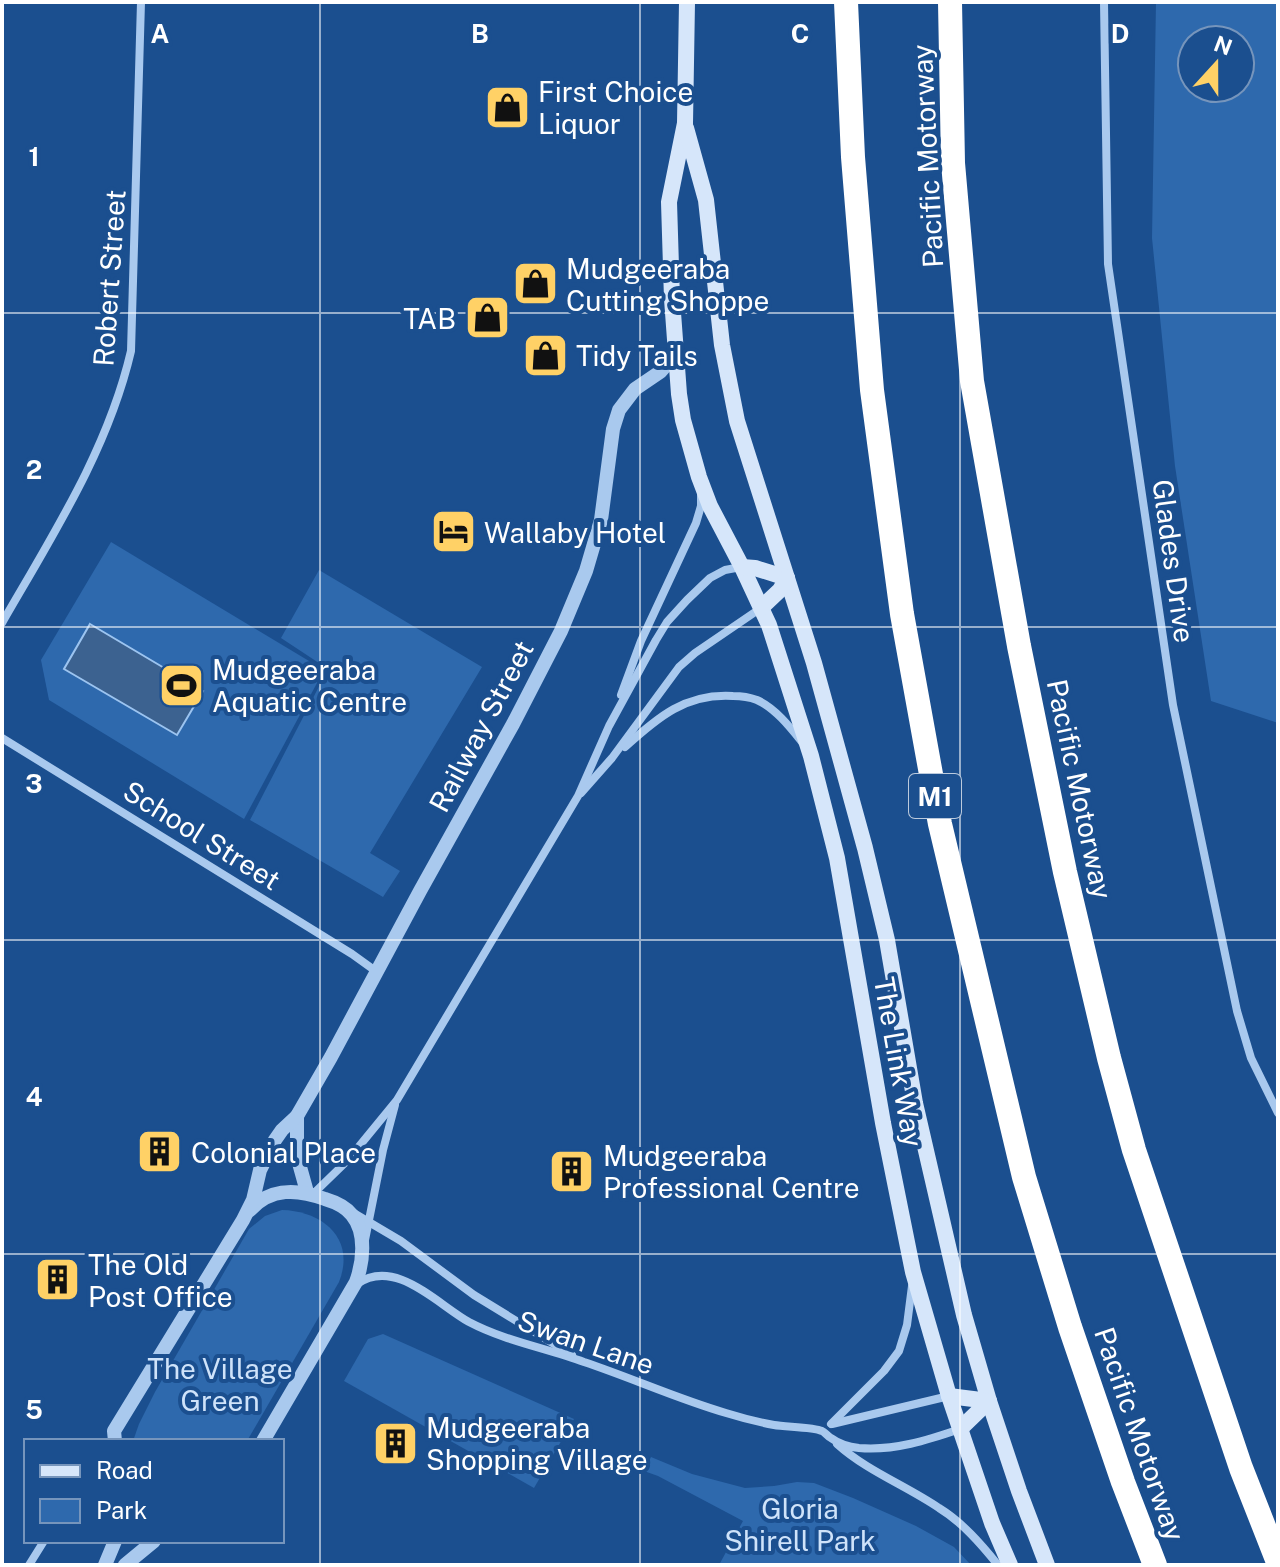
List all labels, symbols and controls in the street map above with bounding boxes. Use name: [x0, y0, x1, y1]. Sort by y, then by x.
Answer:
text: A: [151, 18, 170, 49]
text: B: [471, 18, 489, 49]
text: C: [791, 18, 809, 49]
text: D: [1111, 18, 1129, 49]
north arrow: [1176, 24, 1256, 104]
text: N: [1210, 30, 1236, 61]
street label: Pacific Motorway: [905, 43, 949, 269]
place label: First Choice Liquor: [538, 75, 693, 140]
shop icon: First Choice Liquor: [483, 83, 531, 131]
text: 1: [28, 141, 40, 172]
street label: Robert Street: [86, 189, 132, 367]
place label: Mudgeeraba Cutting Shoppe: [566, 252, 769, 317]
shop icon: Mudgeeraba Cutting Shoppe: [511, 260, 559, 308]
shop icon: TAB: [463, 294, 511, 342]
place label: TAB: [403, 302, 456, 335]
shop icon: Tidy Tails: [521, 331, 569, 379]
place label: Tidy Tails: [576, 339, 698, 372]
text: 2: [26, 454, 42, 485]
street label: Glades Drive: [1146, 477, 1202, 645]
hotel icon: Wallaby Hotel: [429, 508, 477, 556]
place label: Wallaby Hotel: [484, 516, 666, 549]
street label: Railway Street: [422, 635, 540, 817]
place label: Mudgeeraba Aquatic Centre: [212, 653, 407, 718]
sports icon: Mudgeeraba Aquatic Centre: [157, 661, 205, 709]
street label: Pacific Motorway: [1041, 676, 1119, 902]
text: 3: [25, 768, 43, 799]
street label: School Street: [117, 774, 287, 896]
road number: M1: [909, 774, 961, 818]
street label: The Link Way: [868, 974, 930, 1150]
text: 4: [25, 1081, 43, 1112]
building icon: Colonial Place: [136, 1128, 184, 1176]
place label: Colonial Place: [191, 1136, 376, 1169]
place label: Mudgeeraba Professional Centre: [603, 1139, 860, 1204]
building icon: Mudgeeraba Professional Centre: [548, 1147, 596, 1195]
place label: The Old Post Office: [88, 1248, 233, 1313]
building icon: The Old Post Office: [33, 1256, 81, 1304]
street label: Swan Lane: [513, 1303, 659, 1381]
street label: Pacific Motorway: [1088, 1323, 1192, 1545]
park label: The Village Green: [147, 1352, 293, 1417]
text: 5: [25, 1394, 43, 1425]
place label: Mudgeeraba Shopping Village: [426, 1411, 648, 1476]
building icon: Mudgeeraba Shopping Village: [371, 1419, 419, 1467]
legend: [24, 1439, 284, 1543]
text: Road: [96, 1456, 153, 1484]
park label: Gloria Shirell Park: [724, 1492, 876, 1557]
text: Park: [96, 1496, 147, 1524]

